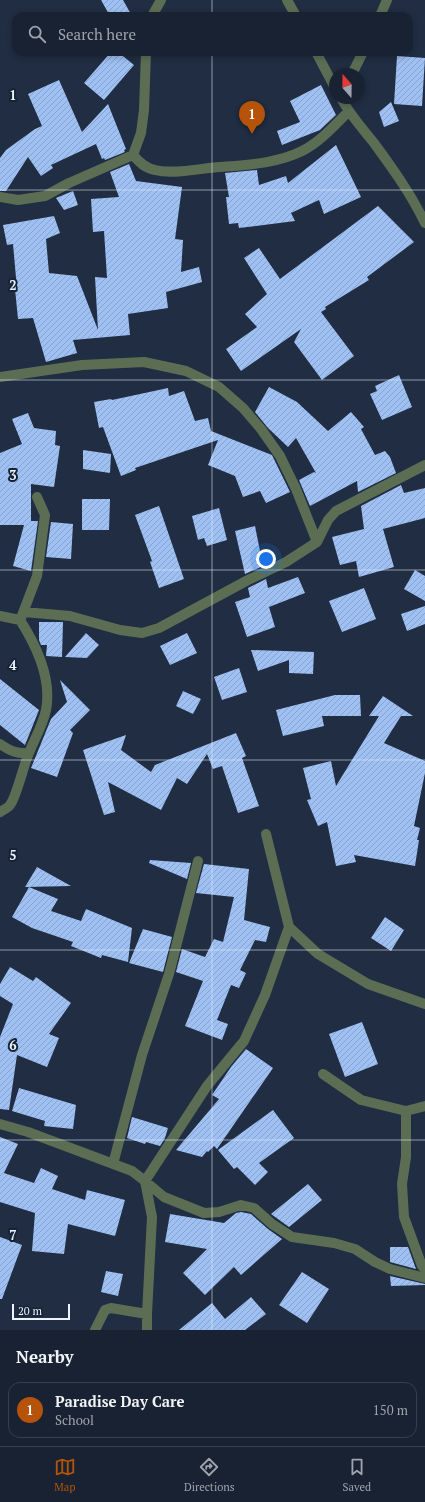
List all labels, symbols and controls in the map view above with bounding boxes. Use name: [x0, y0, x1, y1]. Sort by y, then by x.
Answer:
search box: [12, 12, 413, 56]
icon: search: [26, 23, 48, 45]
text: Search here: [58, 24, 136, 44]
north arrow: [329, 68, 365, 104]
text: 1: [9, 86, 17, 104]
pin: 1: [239, 101, 265, 134]
text: 2: [9, 276, 17, 294]
text: 3: [9, 466, 17, 484]
your location: [256, 549, 276, 569]
text: 4: [9, 656, 17, 674]
text: 5: [9, 846, 17, 864]
text: 6: [9, 1036, 17, 1054]
text: 7: [9, 1226, 17, 1244]
scale bar: [12, 1302, 70, 1321]
text: 20 m: [18, 1304, 42, 1318]
text: Nearby: [16, 1345, 74, 1368]
text: Paradise Day Care: [55, 1391, 185, 1411]
text: 1: [26, 1401, 34, 1419]
text: 150 m: [373, 1401, 408, 1419]
text: School: [55, 1411, 94, 1429]
tab: Map: [54, 1456, 76, 1494]
tab: Directions: [184, 1456, 235, 1494]
tab: Saved: [343, 1456, 371, 1494]

